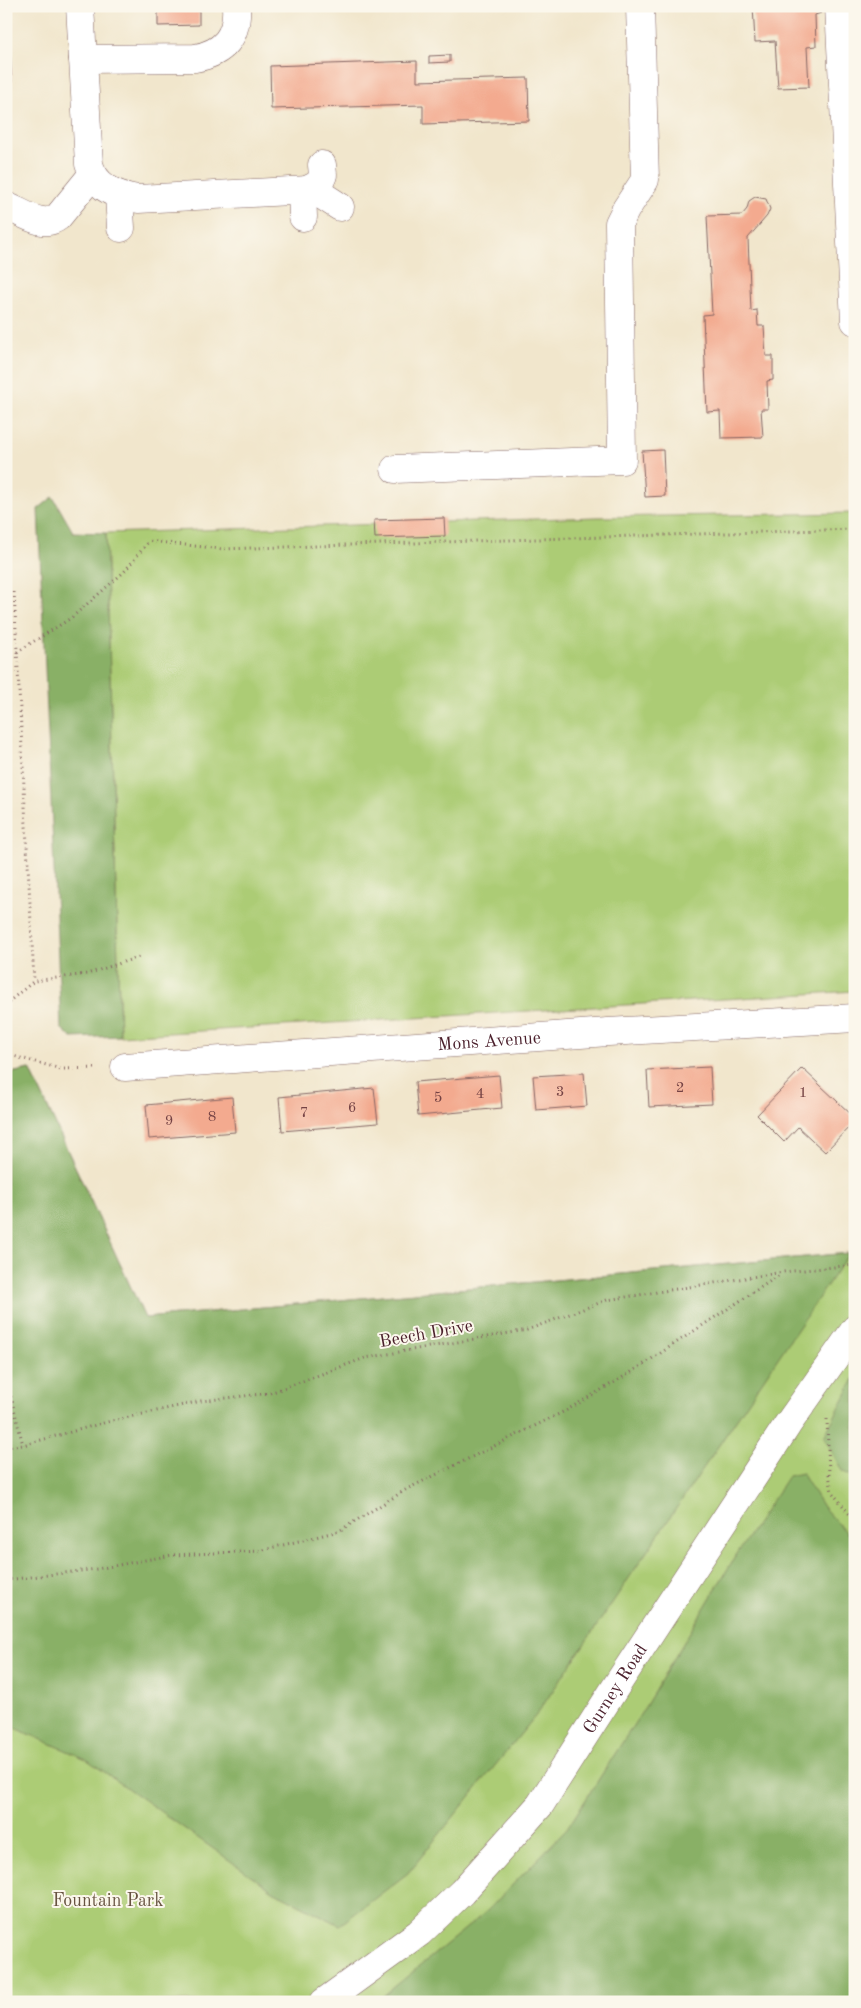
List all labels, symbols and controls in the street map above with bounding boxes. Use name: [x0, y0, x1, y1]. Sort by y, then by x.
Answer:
street label: Mons Avenue: [437, 1029, 542, 1054]
house number: 2: [676, 1081, 684, 1096]
house number: 3: [556, 1085, 564, 1100]
house number: 1: [799, 1086, 807, 1101]
house number: 4: [476, 1087, 484, 1102]
house number: 5: [434, 1091, 442, 1106]
house number: 6: [348, 1101, 356, 1116]
house number: 7: [300, 1106, 308, 1121]
house number: 8: [208, 1110, 216, 1125]
house number: 9: [165, 1114, 173, 1129]
street label: Beech Drive: [378, 1317, 474, 1351]
street label: Gurney Road: [580, 1641, 651, 1737]
park label: Fountain Park: [52, 1892, 164, 1910]

